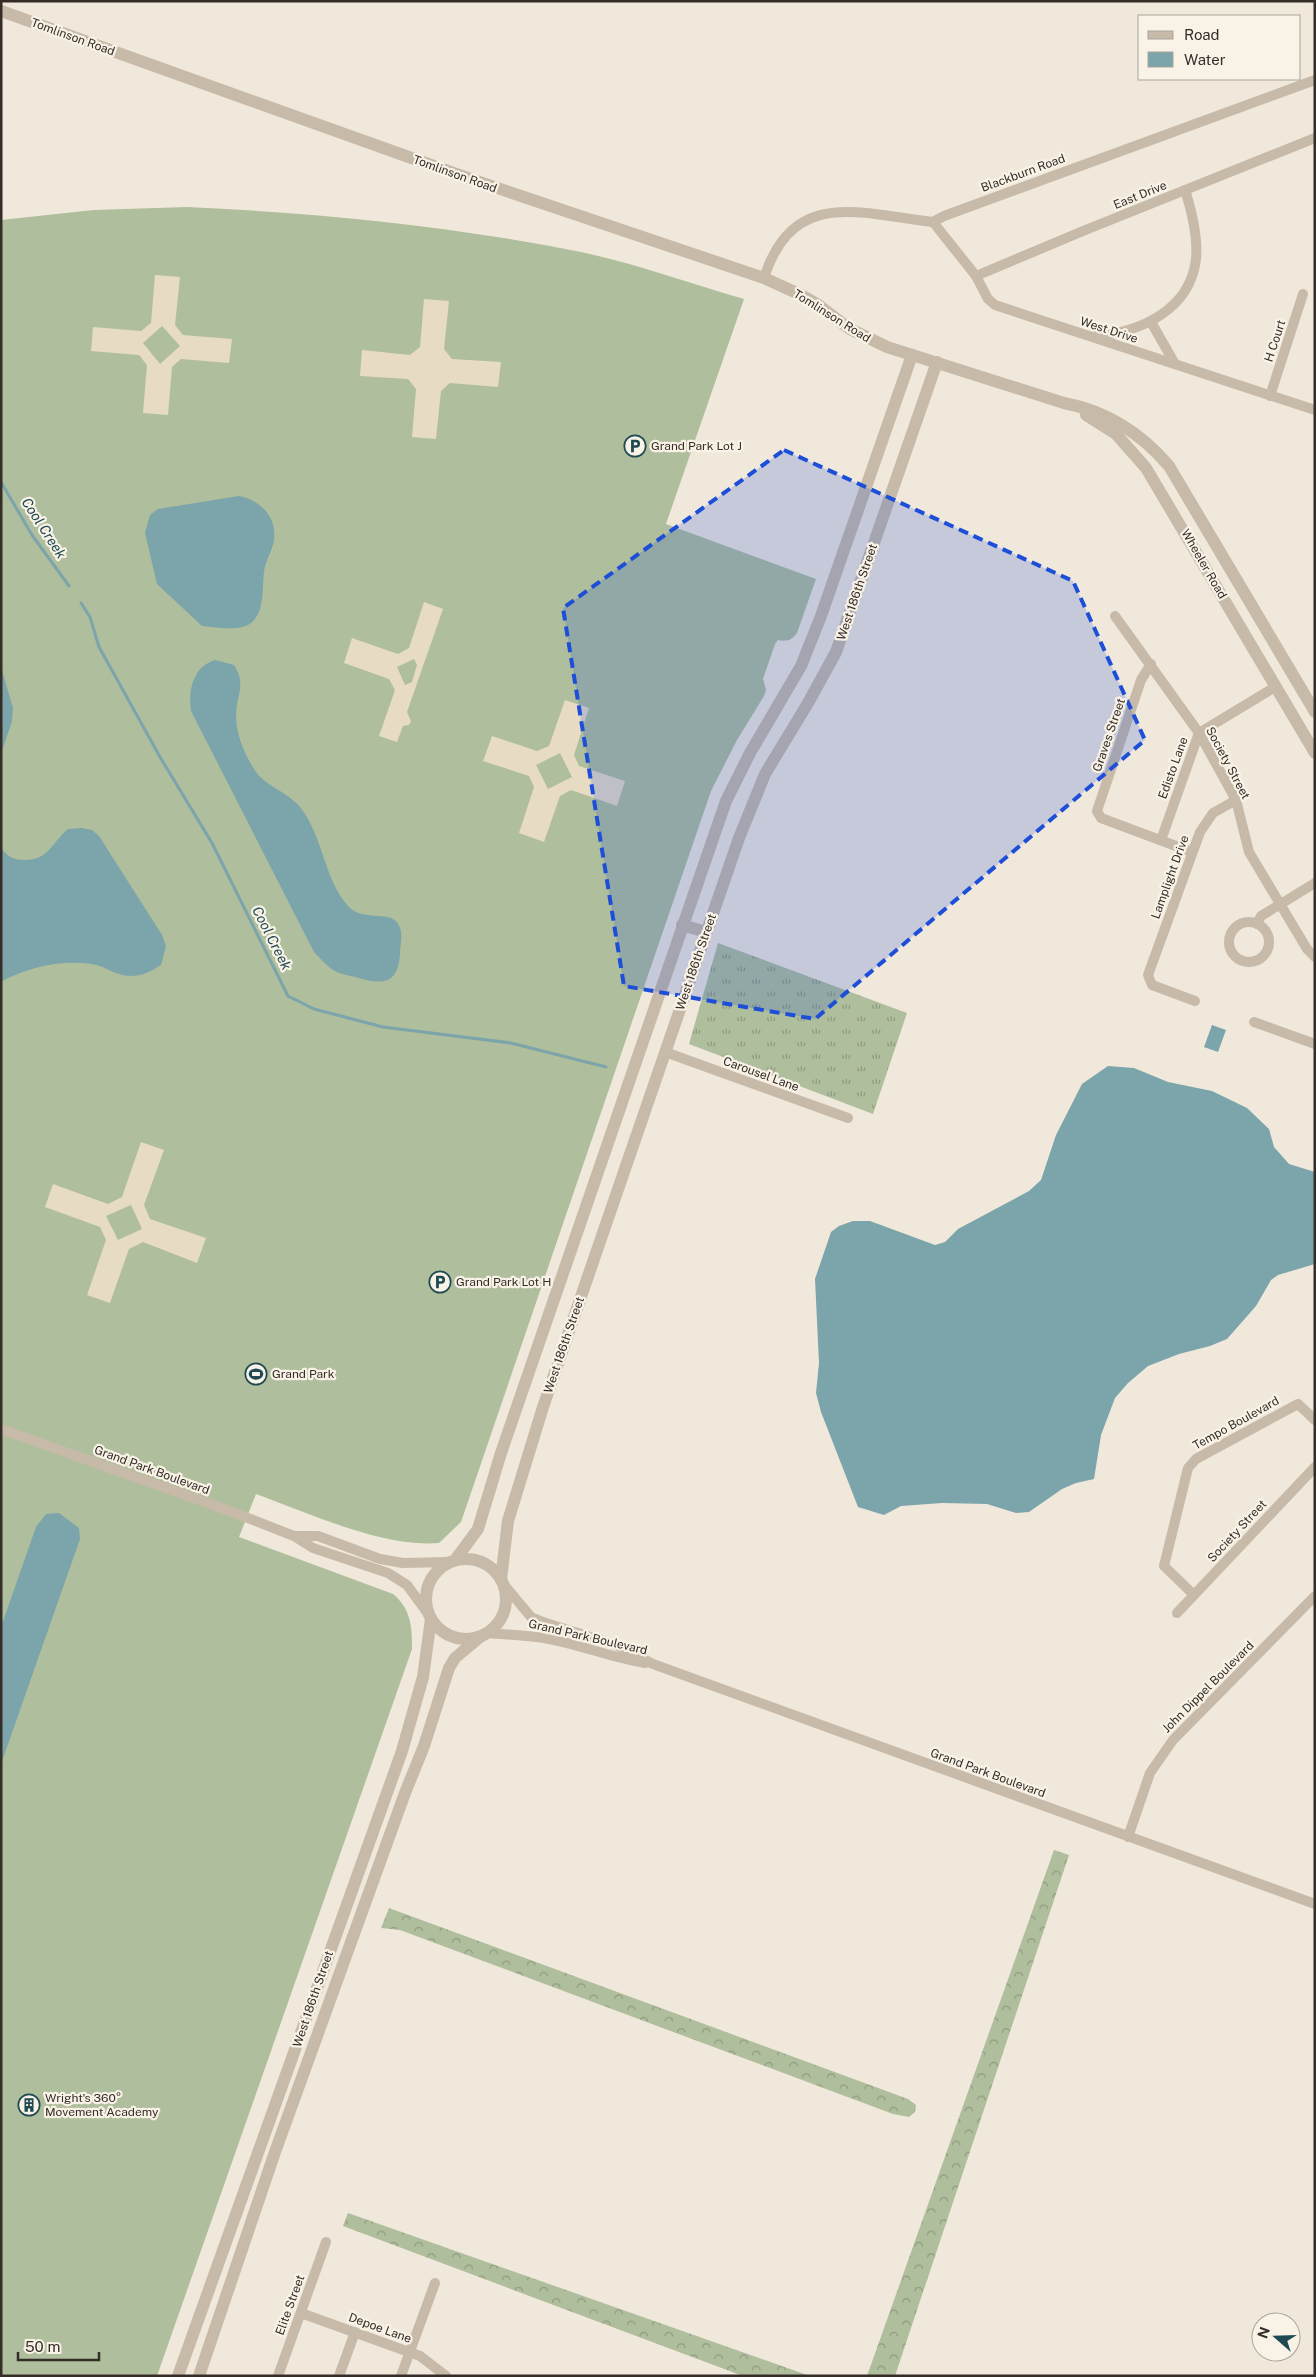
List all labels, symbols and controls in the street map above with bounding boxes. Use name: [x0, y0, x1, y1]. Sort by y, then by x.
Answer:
street label: Tomlinson Road: [29, 15, 117, 59]
legend: [1138, 15, 1301, 80]
text: Road: [1184, 26, 1220, 43]
text: Water: [1184, 51, 1226, 68]
street label: Blackburn Road: [979, 151, 1067, 195]
street label: Tomlinson Road: [411, 152, 499, 196]
street label: East Drive: [1111, 178, 1169, 212]
street label: Tomlinson Road: [791, 287, 873, 345]
street label: West Drive: [1078, 314, 1140, 346]
street label: H Court: [1262, 318, 1288, 364]
parking icon: Grand Park Lot J: [623, 434, 647, 458]
place label: Grand Park Lot J: [651, 439, 742, 453]
water label: Cool Creek: [18, 495, 70, 562]
street label: Wheeler Road: [1178, 527, 1230, 601]
street label: West 186th Street: [834, 542, 880, 642]
street label: Graves Street: [1090, 696, 1128, 773]
street label: Society Street: [1203, 724, 1253, 802]
street label: Edisto Lane: [1155, 735, 1191, 801]
street label: Lamplight Drive: [1148, 833, 1192, 921]
water label: Cool Creek: [249, 903, 295, 973]
street label: West 186th Street: [673, 912, 719, 1012]
street label: Carousel Lane: [721, 1054, 801, 1094]
parking icon: Grand Park Lot H: [428, 1270, 452, 1294]
place label: Grand Park Lot H: [456, 1275, 551, 1289]
street label: West 186th Street: [541, 1295, 587, 1395]
sports icon: Grand Park: [244, 1362, 268, 1386]
place label: Grand Park: [272, 1367, 335, 1381]
street label: Tempo Boulevard: [1190, 1393, 1282, 1453]
street label: Grand Park Boulevard: [92, 1443, 212, 1497]
street label: Society Street: [1205, 1497, 1270, 1565]
street label: Grand Park Boulevard: [527, 1616, 649, 1658]
street label: John Dippel Boulevard: [1159, 1638, 1257, 1736]
street label: Grand Park Boulevard: [928, 1746, 1048, 1800]
street label: West 186th Street: [290, 1949, 336, 2049]
place label: Wright's 360° Movement Academy: [45, 2091, 159, 2119]
building icon: Wright's 360° Movement Academy: [17, 2093, 41, 2117]
street label: Elite Street: [273, 2273, 307, 2337]
street label: Depoe Lane: [347, 2310, 413, 2346]
north arrow: [1251, 2312, 1301, 2362]
text: N: [1254, 2325, 1273, 2340]
scale bar: [18, 2330, 99, 2362]
text: 50 m: [25, 2338, 60, 2355]

